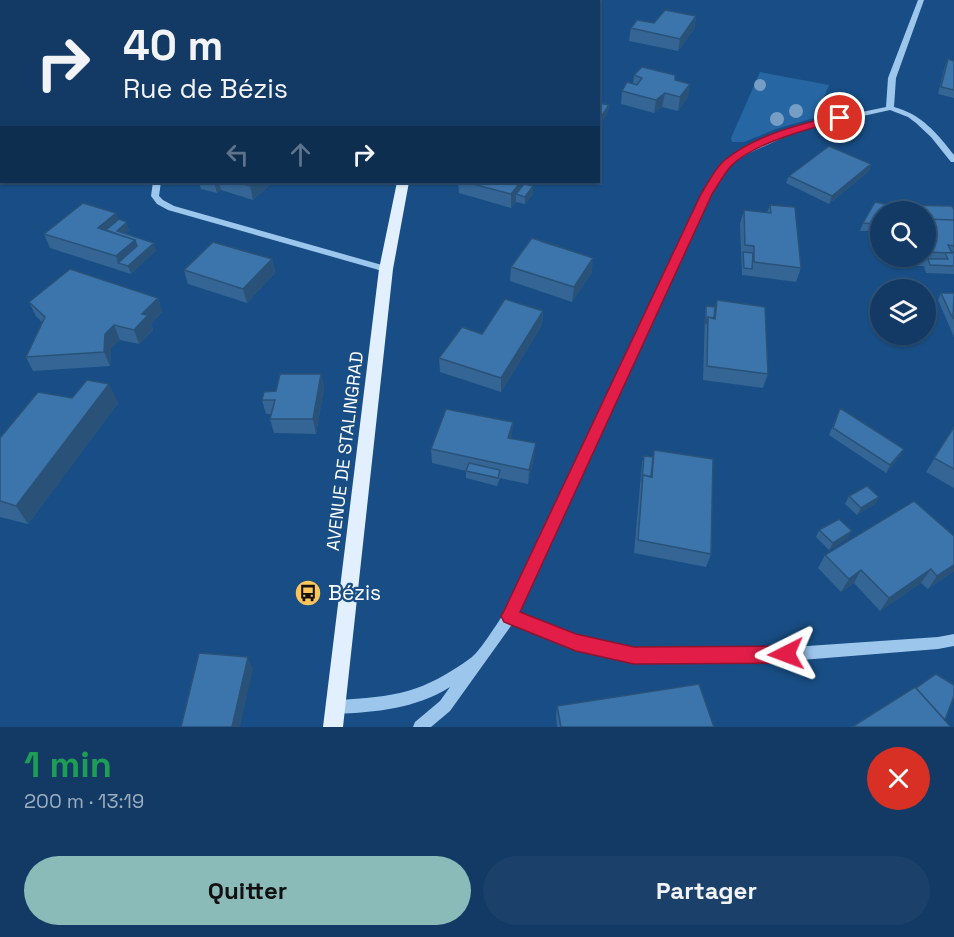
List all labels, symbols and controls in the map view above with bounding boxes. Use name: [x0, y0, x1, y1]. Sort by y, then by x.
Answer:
text: 40 m: [123, 19, 223, 72]
icon: right: [24, 24, 102, 102]
text: Rue de Bézis: [123, 71, 288, 106]
pin: [814, 92, 865, 143]
icon: arrive: [823, 101, 856, 134]
icon: left: [221, 138, 254, 171]
icon: ahead: [284, 138, 317, 171]
icon: right: [347, 138, 380, 171]
map controls: [870, 201, 936, 345]
button: search: [870, 201, 936, 267]
button: layers: [870, 279, 936, 345]
street label: AVENUE DE STALINGRAD: [321, 350, 368, 552]
bus stop icon: Bézis: [293, 578, 323, 608]
place label: Bézis: [328, 579, 381, 606]
position arrow: [754, 622, 818, 686]
text: 1 min: [24, 742, 112, 788]
button: close: [867, 747, 930, 810]
text: 200 m · 13:19: [24, 788, 144, 814]
button: Quitter: [24, 856, 471, 925]
button: Partager: [483, 856, 930, 925]

